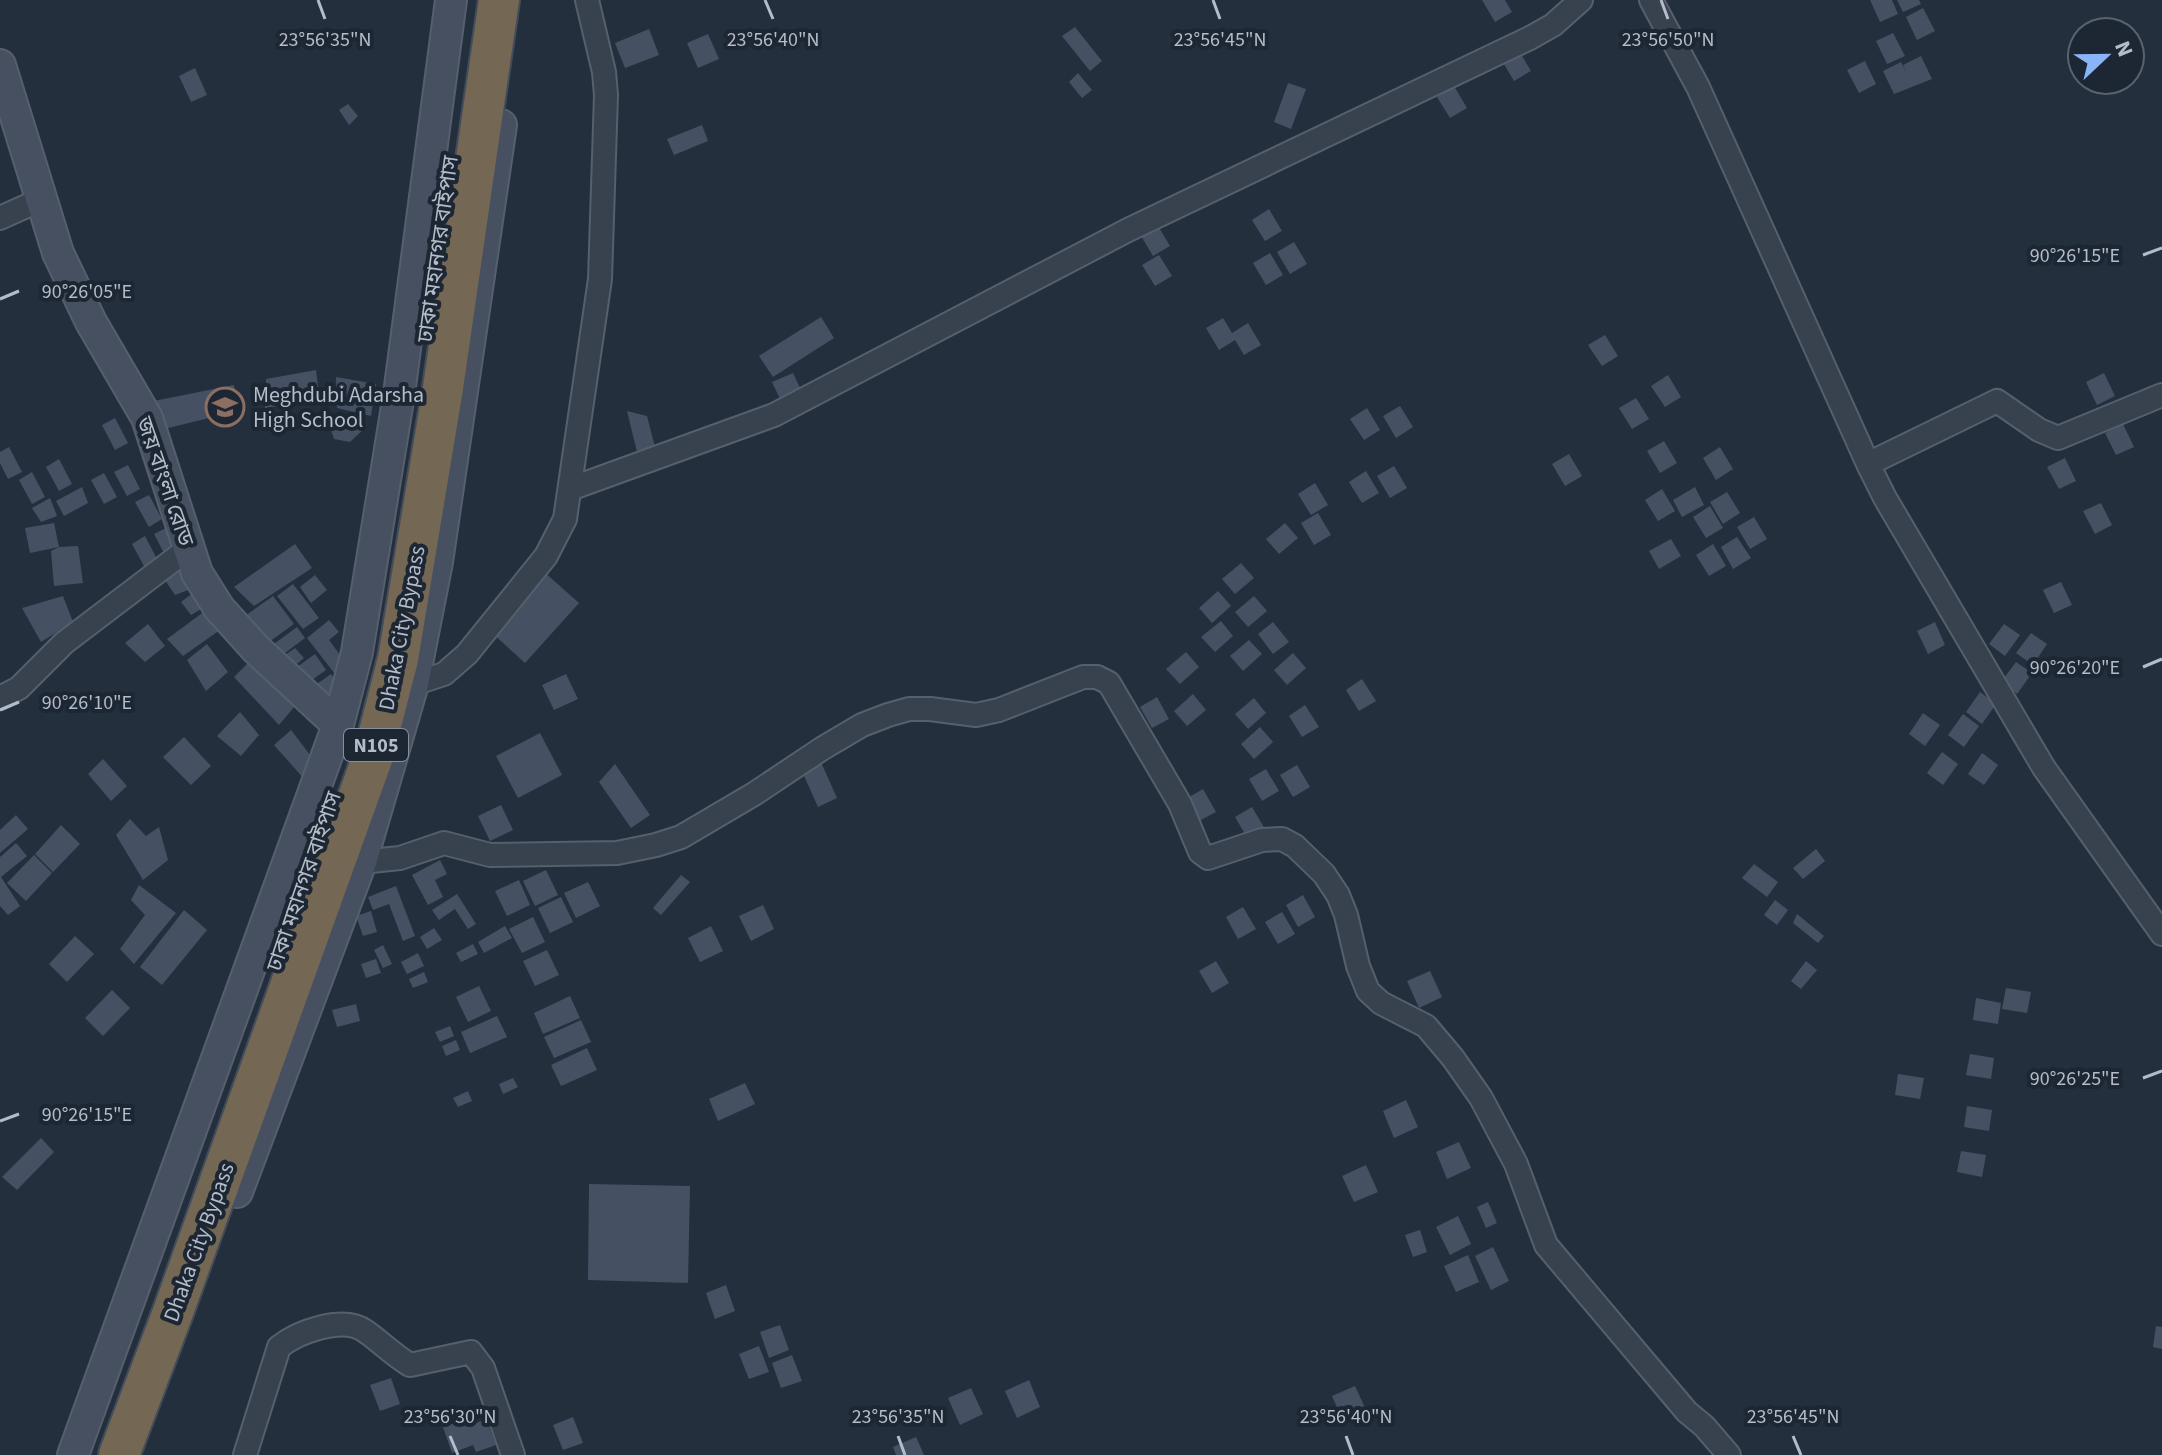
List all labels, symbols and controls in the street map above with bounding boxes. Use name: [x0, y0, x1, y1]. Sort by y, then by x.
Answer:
north arrow: [2066, 16, 2146, 96]
text: 23°56'35"N: [279, 26, 371, 54]
text: 23°56'40"N: [727, 26, 819, 54]
text: 23°56'45"N: [1174, 26, 1266, 54]
text: 23°56'50"N: [1622, 26, 1714, 54]
text: N: [2106, 36, 2141, 62]
street label: ঢাকা মহানগর বাইপাস: [409, 154, 467, 345]
text: 90°26'15"E: [2030, 242, 2120, 270]
text: 90°26'05"E: [42, 278, 132, 306]
place label: Meghdubi Adarsha High School: [253, 379, 424, 436]
school or university icon: Meghdubi Adarsha High School: [204, 386, 246, 428]
street label: জয় বাংলা রোড: [128, 412, 202, 551]
street label: Dhaka City Bypass: [370, 543, 434, 713]
text: 90°26'20"E: [2030, 654, 2120, 682]
text: 90°26'10"E: [42, 689, 132, 717]
road number: N105: [344, 729, 408, 761]
street label: ঢাকা মহানগর বাইপাস: [258, 787, 350, 976]
text: 90°26'25"E: [2030, 1065, 2120, 1093]
text: 90°26'15"E: [42, 1101, 132, 1129]
street label: Dhaka City Bypass: [155, 1158, 243, 1326]
text: 23°56'30"N: [404, 1403, 496, 1431]
text: 23°56'35"N: [852, 1403, 944, 1431]
text: 23°56'40"N: [1300, 1403, 1392, 1431]
text: 23°56'45"N: [1747, 1403, 1839, 1431]

